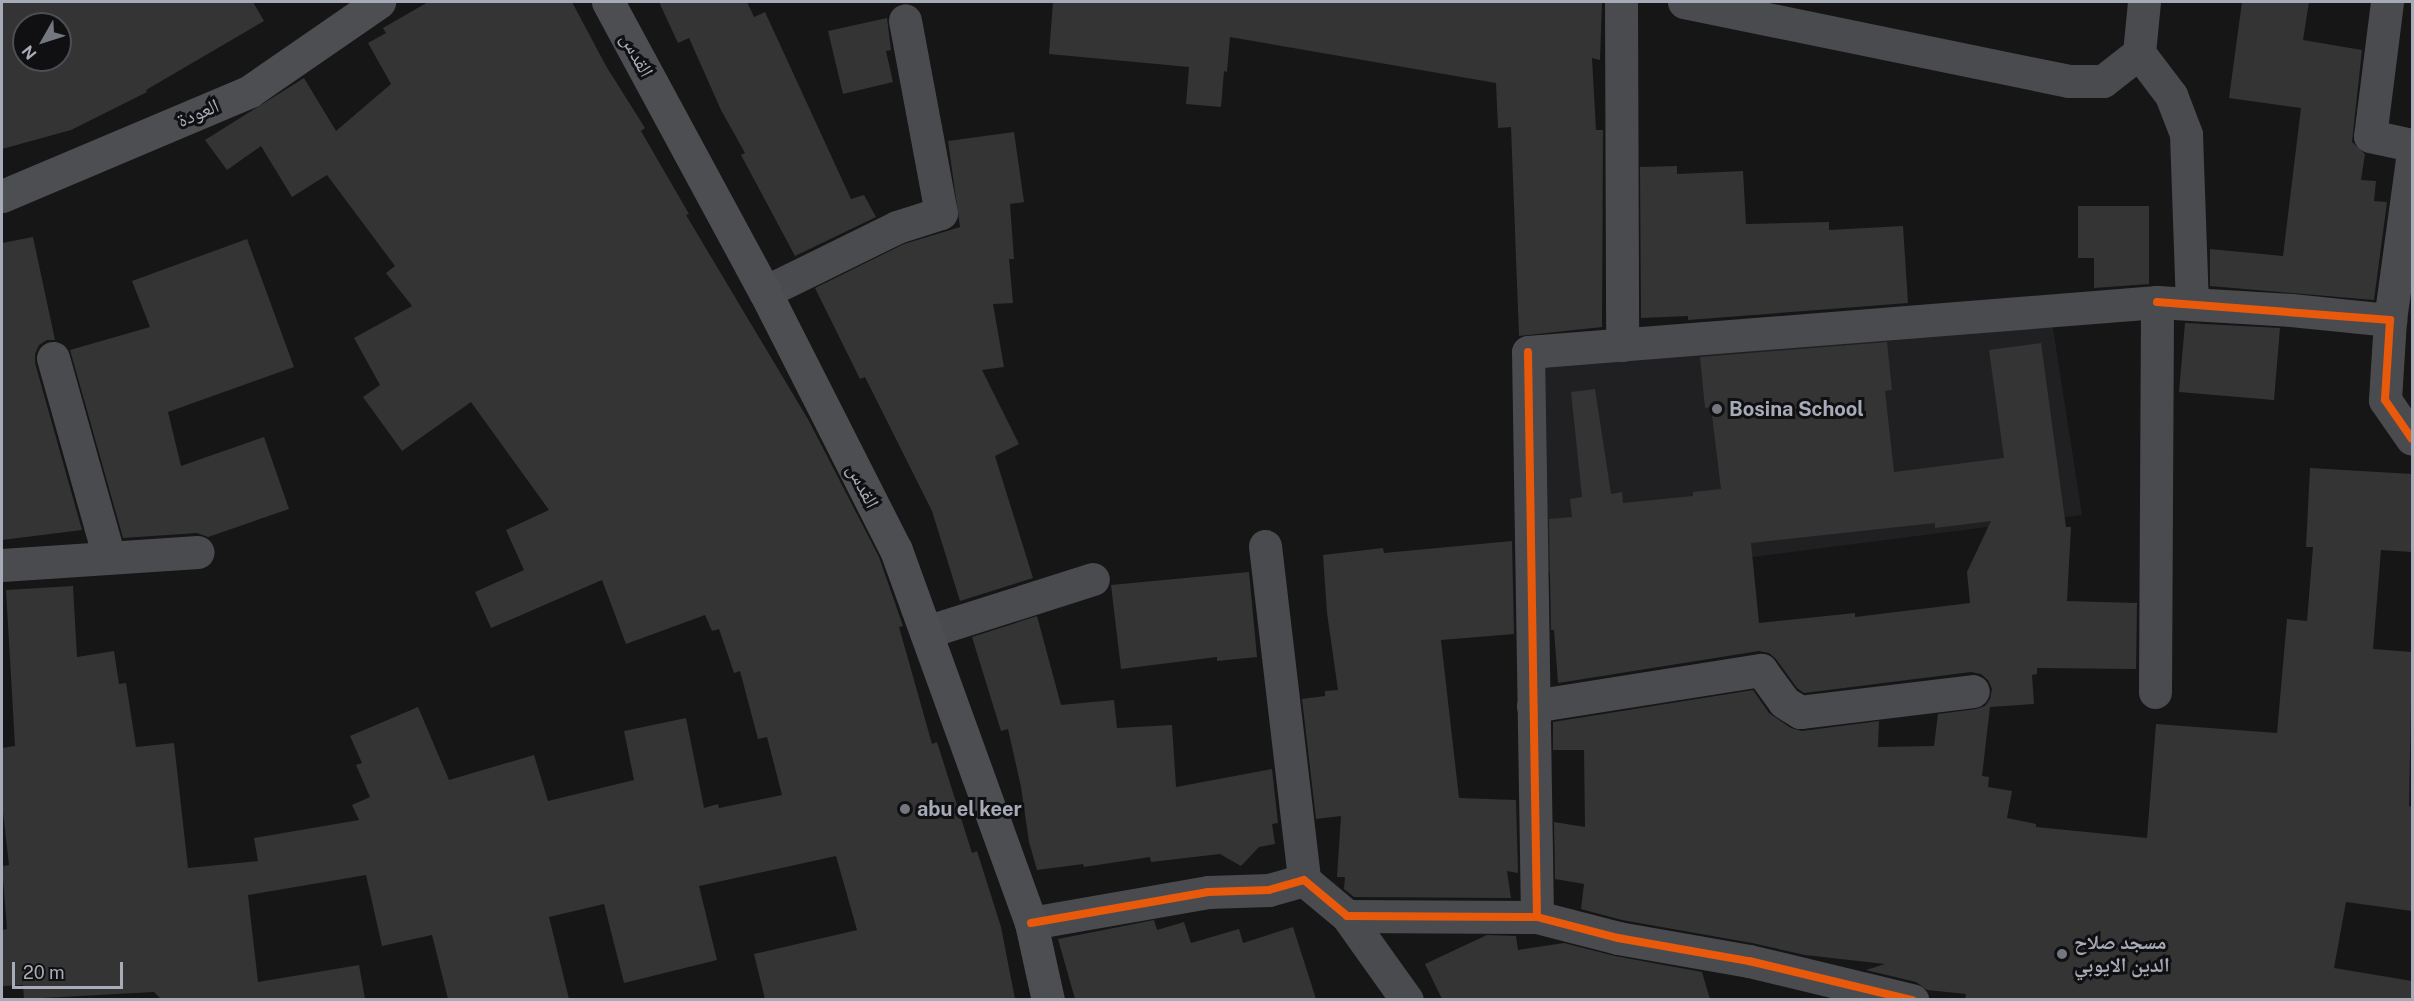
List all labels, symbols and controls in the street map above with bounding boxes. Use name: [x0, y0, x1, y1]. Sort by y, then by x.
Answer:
north arrow: [12, 12, 72, 72]
street label: القدس: [615, 29, 659, 81]
text: N: [18, 42, 41, 63]
street label: العودة: [173, 94, 223, 132]
place label: Bosina School: [1729, 397, 1864, 421]
marker: Bosina School: [1710, 402, 1724, 416]
street label: القدس: [842, 460, 884, 512]
place label: abu el keer: [917, 797, 1022, 821]
marker: abu el keer: [898, 802, 912, 816]
place label: مسجد صلاح الدين الايوبي: [2074, 930, 2170, 977]
marker: مسجد صلاح الدين الايوبي: [2055, 947, 2069, 961]
scale bar: [15, 950, 126, 988]
text: 20 m: [23, 962, 65, 983]

